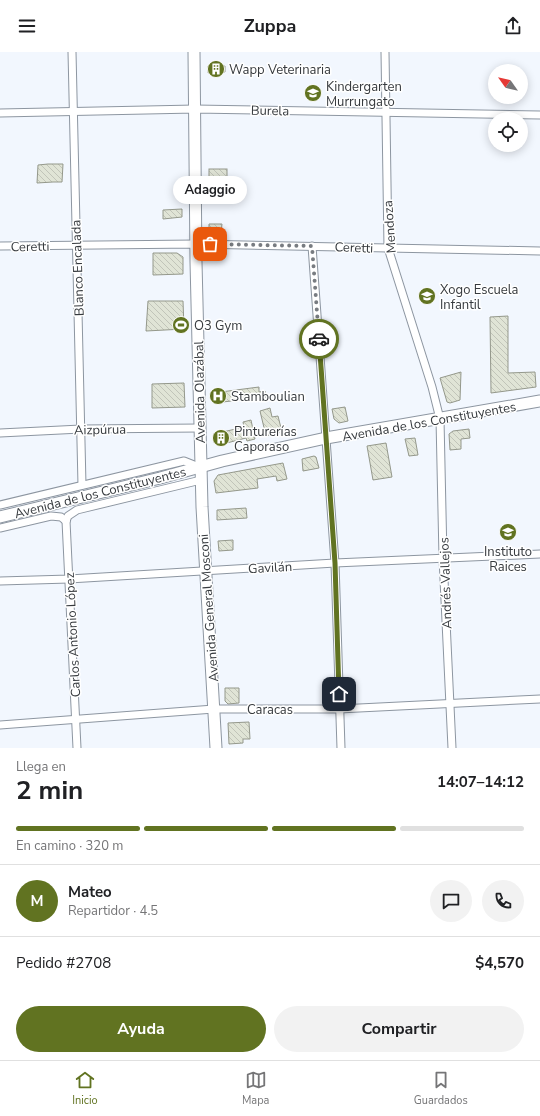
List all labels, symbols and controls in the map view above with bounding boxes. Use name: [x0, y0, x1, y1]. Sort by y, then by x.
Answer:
text: Zuppa: [244, 14, 296, 38]
icon: menu: [16, 15, 38, 37]
icon: share: [502, 15, 524, 37]
building icon: Wapp Veterinaria: [206, 59, 226, 79]
place label: Wapp Veterinaria: [229, 61, 331, 79]
north arrow: [488, 64, 528, 104]
map controls: [488, 64, 528, 152]
place label: Kindergarten Murrungato: [326, 78, 402, 111]
school or university icon: Kindergarten Murrungato: [303, 83, 323, 103]
street label: Burela: [251, 102, 289, 120]
button: locate: [488, 112, 528, 152]
callout: Adaggio: [173, 176, 247, 204]
text: Adaggio: [184, 181, 236, 199]
street label: Mendoza: [379, 200, 401, 254]
street label: Blanco Encalada: [67, 219, 89, 316]
pin: [193, 227, 227, 261]
icon: bag: [199, 233, 221, 255]
street label: Ceretti: [11, 238, 49, 256]
street label: Ceretti: [334, 238, 374, 258]
place label: Xogo Escuela Infantil: [440, 281, 518, 314]
school or university icon: Xogo Escuela Infantil: [417, 286, 437, 306]
sports icon: O3 Gym: [171, 315, 191, 335]
place label: O3 Gym: [194, 317, 242, 335]
courier: [299, 319, 339, 359]
icon: car: [308, 328, 330, 350]
street label: Avenida Olazábal: [190, 340, 210, 443]
hospital icon: Stamboulian: [208, 386, 228, 406]
place label: Stamboulian: [231, 388, 305, 406]
street label: Avenida de los Constituyentes: [341, 398, 518, 446]
street label: Aizpúrua: [74, 421, 126, 439]
place label: Pinturerías Caporaso: [234, 423, 297, 456]
building icon: Pinturerías Caporaso: [211, 428, 231, 448]
street label: Avenida de los Constituyentes: [13, 463, 188, 523]
school or university icon: Instituto Raices: [498, 522, 518, 542]
street label: Avenida General Mosconi: [195, 533, 223, 683]
street label: Andrés Vallejos: [435, 537, 457, 629]
place label: Instituto Raices: [484, 543, 532, 576]
street label: Gavilán: [248, 558, 293, 578]
street label: Carlos Antonio López: [61, 572, 85, 698]
pin: [322, 677, 356, 711]
icon: home: [328, 683, 350, 705]
street label: Caracas: [247, 701, 293, 719]
text: Llega en: [16, 758, 66, 776]
text: 14:07–14:12: [437, 772, 524, 792]
text: 2 min: [16, 773, 83, 808]
text: En camino · 320 m: [16, 837, 123, 855]
button: chat: [430, 880, 472, 922]
button: phone: [482, 880, 524, 922]
text: Mateo: [68, 882, 112, 902]
text: M: [30, 891, 44, 911]
text: Repartidor · 4.5: [68, 902, 158, 920]
text: Pedido #2708: [16, 953, 111, 973]
text: $4,570: [475, 953, 524, 973]
button: Ayuda: [16, 1006, 266, 1052]
button: Compartir: [274, 1006, 524, 1052]
tab: Inicio: [72, 1069, 98, 1108]
tab: Mapa: [242, 1069, 269, 1108]
tab: Guardados: [414, 1069, 468, 1108]

